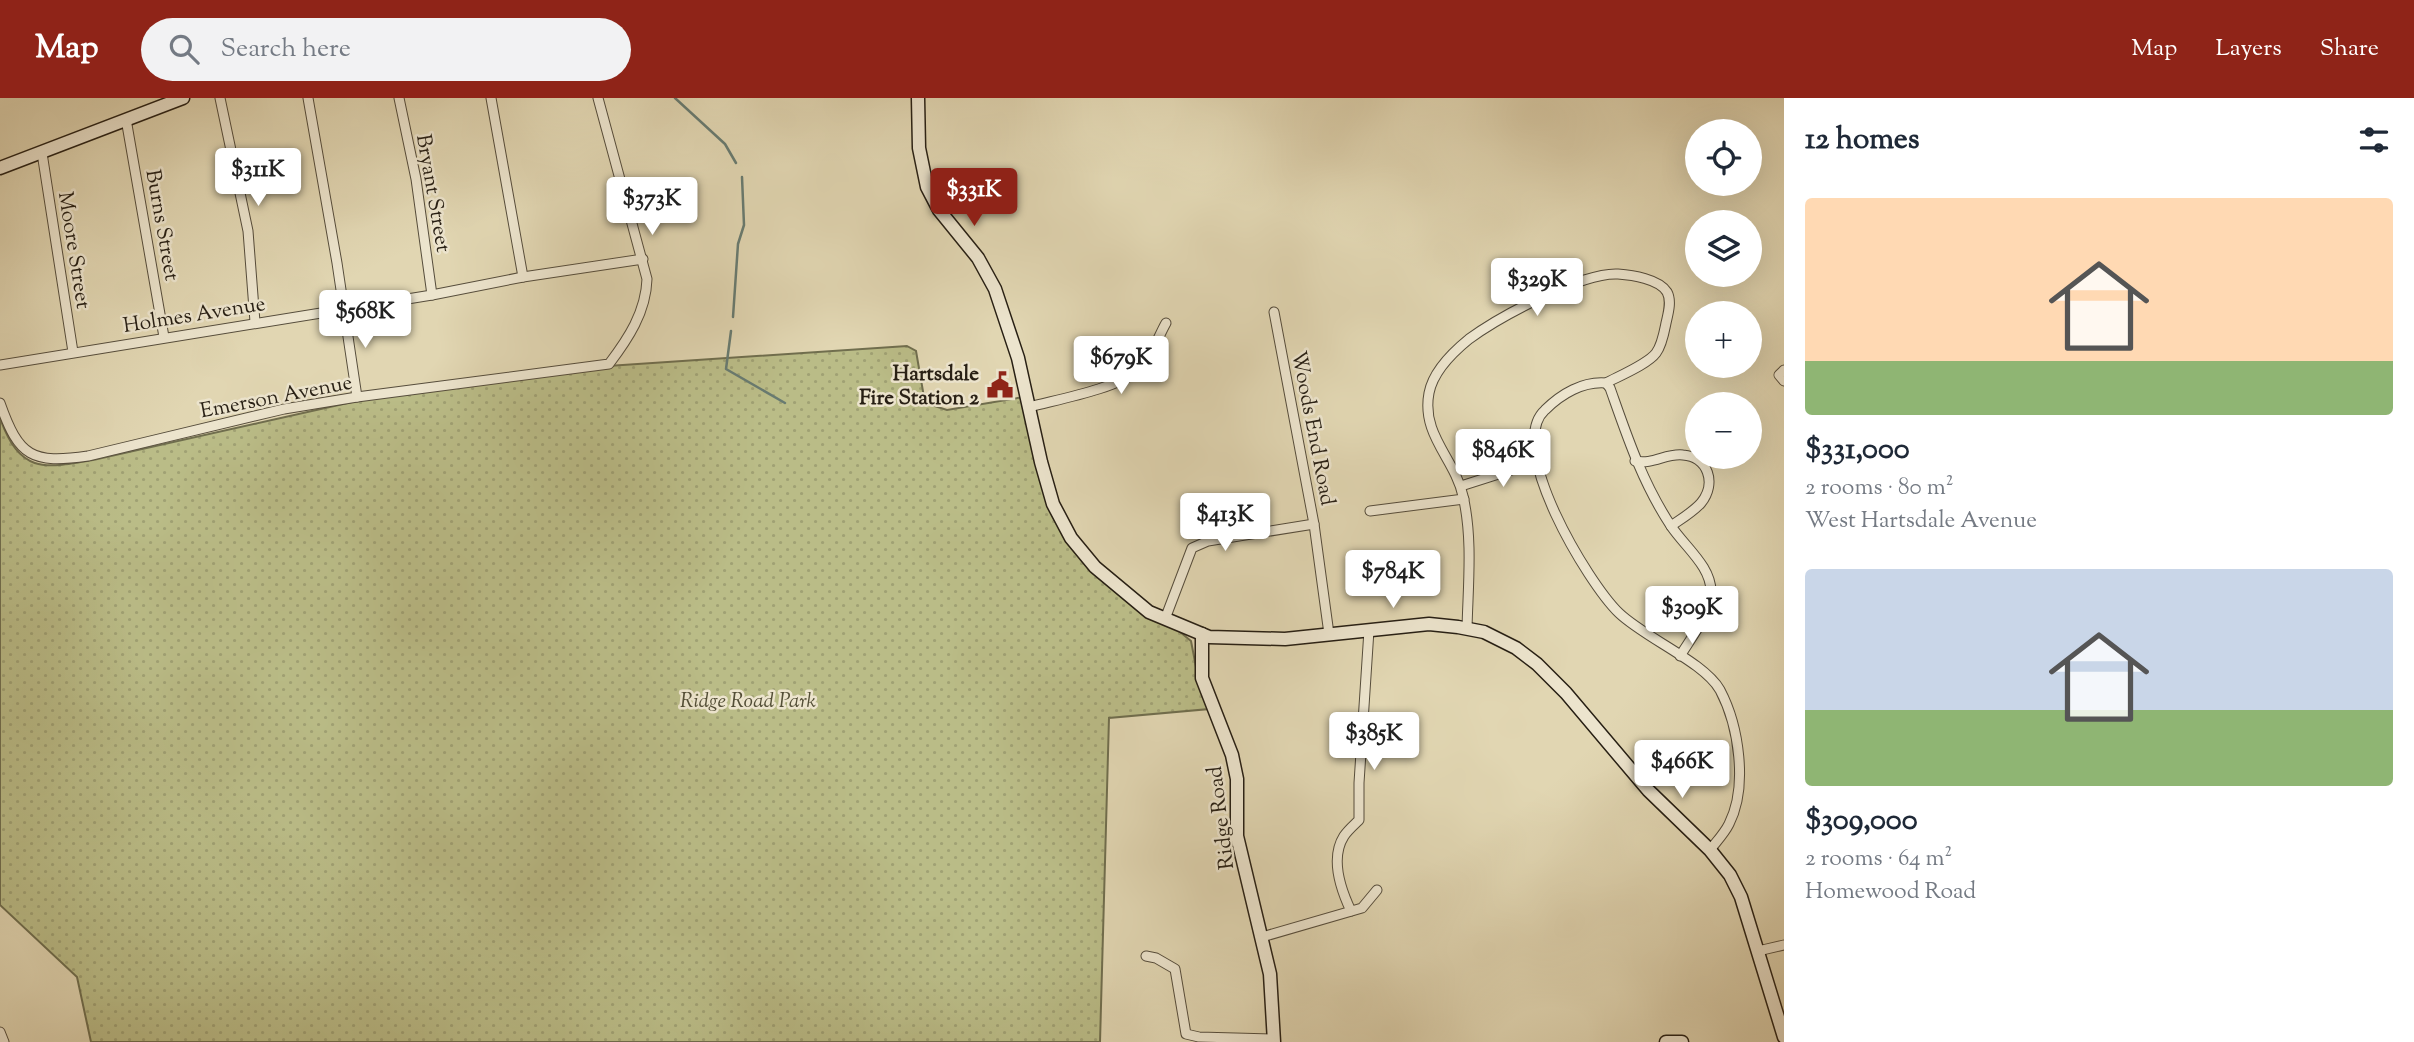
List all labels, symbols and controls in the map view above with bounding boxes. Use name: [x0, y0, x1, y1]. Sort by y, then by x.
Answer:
search box: [141, 18, 631, 81]
text: Map: [35, 25, 99, 73]
icon: search: [165, 30, 203, 68]
text: Search here: [221, 31, 351, 68]
text: Map: [2131, 32, 2177, 66]
text: Layers: [2215, 32, 2282, 66]
text: Share: [2320, 32, 2379, 66]
map controls: [1685, 119, 1762, 469]
button: locate: [1685, 119, 1762, 196]
text: 12 homes: [1805, 119, 1920, 162]
icon: filters: [2355, 121, 2393, 159]
street label: Bryant Street: [407, 132, 457, 255]
pin: $311K: [209, 148, 307, 208]
text: $311K: [231, 154, 285, 187]
street label: Burns Street: [136, 167, 186, 283]
pin: $331K: [925, 169, 1023, 228]
text: $331K: [946, 174, 1002, 207]
pin: $373K: [603, 178, 701, 237]
text: $373K: [622, 183, 682, 216]
street label: Moore Street: [49, 190, 97, 311]
button: layers: [1685, 210, 1762, 287]
icon: home: [2036, 243, 2162, 369]
pin: $329K: [1488, 258, 1586, 318]
text: $329K: [1507, 264, 1567, 297]
street label: Holmes Avenue: [121, 290, 268, 342]
pin: $568K: [316, 290, 414, 350]
text: $568K: [335, 296, 395, 329]
button: +: [1685, 301, 1762, 378]
pin: $679K: [1072, 336, 1170, 396]
text: $679K: [1090, 342, 1152, 375]
street label: Woods End Road: [1282, 348, 1342, 509]
place label: Hartsdale Fire Station 2: [859, 360, 979, 414]
street label: Emerson Avenue: [198, 369, 355, 427]
public building icon: Hartsdale Fire Station 2: [985, 370, 1015, 400]
button: −: [1685, 392, 1762, 469]
text: $331,000: [1805, 429, 1910, 472]
pin: $846K: [1454, 430, 1552, 489]
text: $846K: [1472, 435, 1535, 468]
text: 2 rooms · 80 m²: [1805, 472, 1953, 505]
pin: $413K: [1176, 494, 1274, 553]
text: $413K: [1196, 499, 1254, 532]
text: West Hartsdale Avenue: [1805, 505, 2037, 538]
pin: $784K: [1344, 550, 1442, 610]
text: $784K: [1361, 556, 1425, 589]
pin: $309K: [1643, 587, 1741, 646]
text: $309K: [1661, 592, 1723, 625]
icon: home: [2036, 614, 2162, 740]
park label: Ridge Road Park: [680, 687, 816, 717]
pin: $385K: [1325, 712, 1423, 772]
text: $385K: [1345, 718, 1403, 751]
pin: $466K: [1633, 740, 1731, 800]
text: $466K: [1650, 746, 1714, 779]
street label: Ridge Road: [1201, 764, 1243, 871]
text: $309,000: [1805, 800, 1918, 843]
text: 2 rooms · 64 m²: [1805, 843, 1952, 876]
text: Homewood Road: [1805, 876, 1976, 909]

